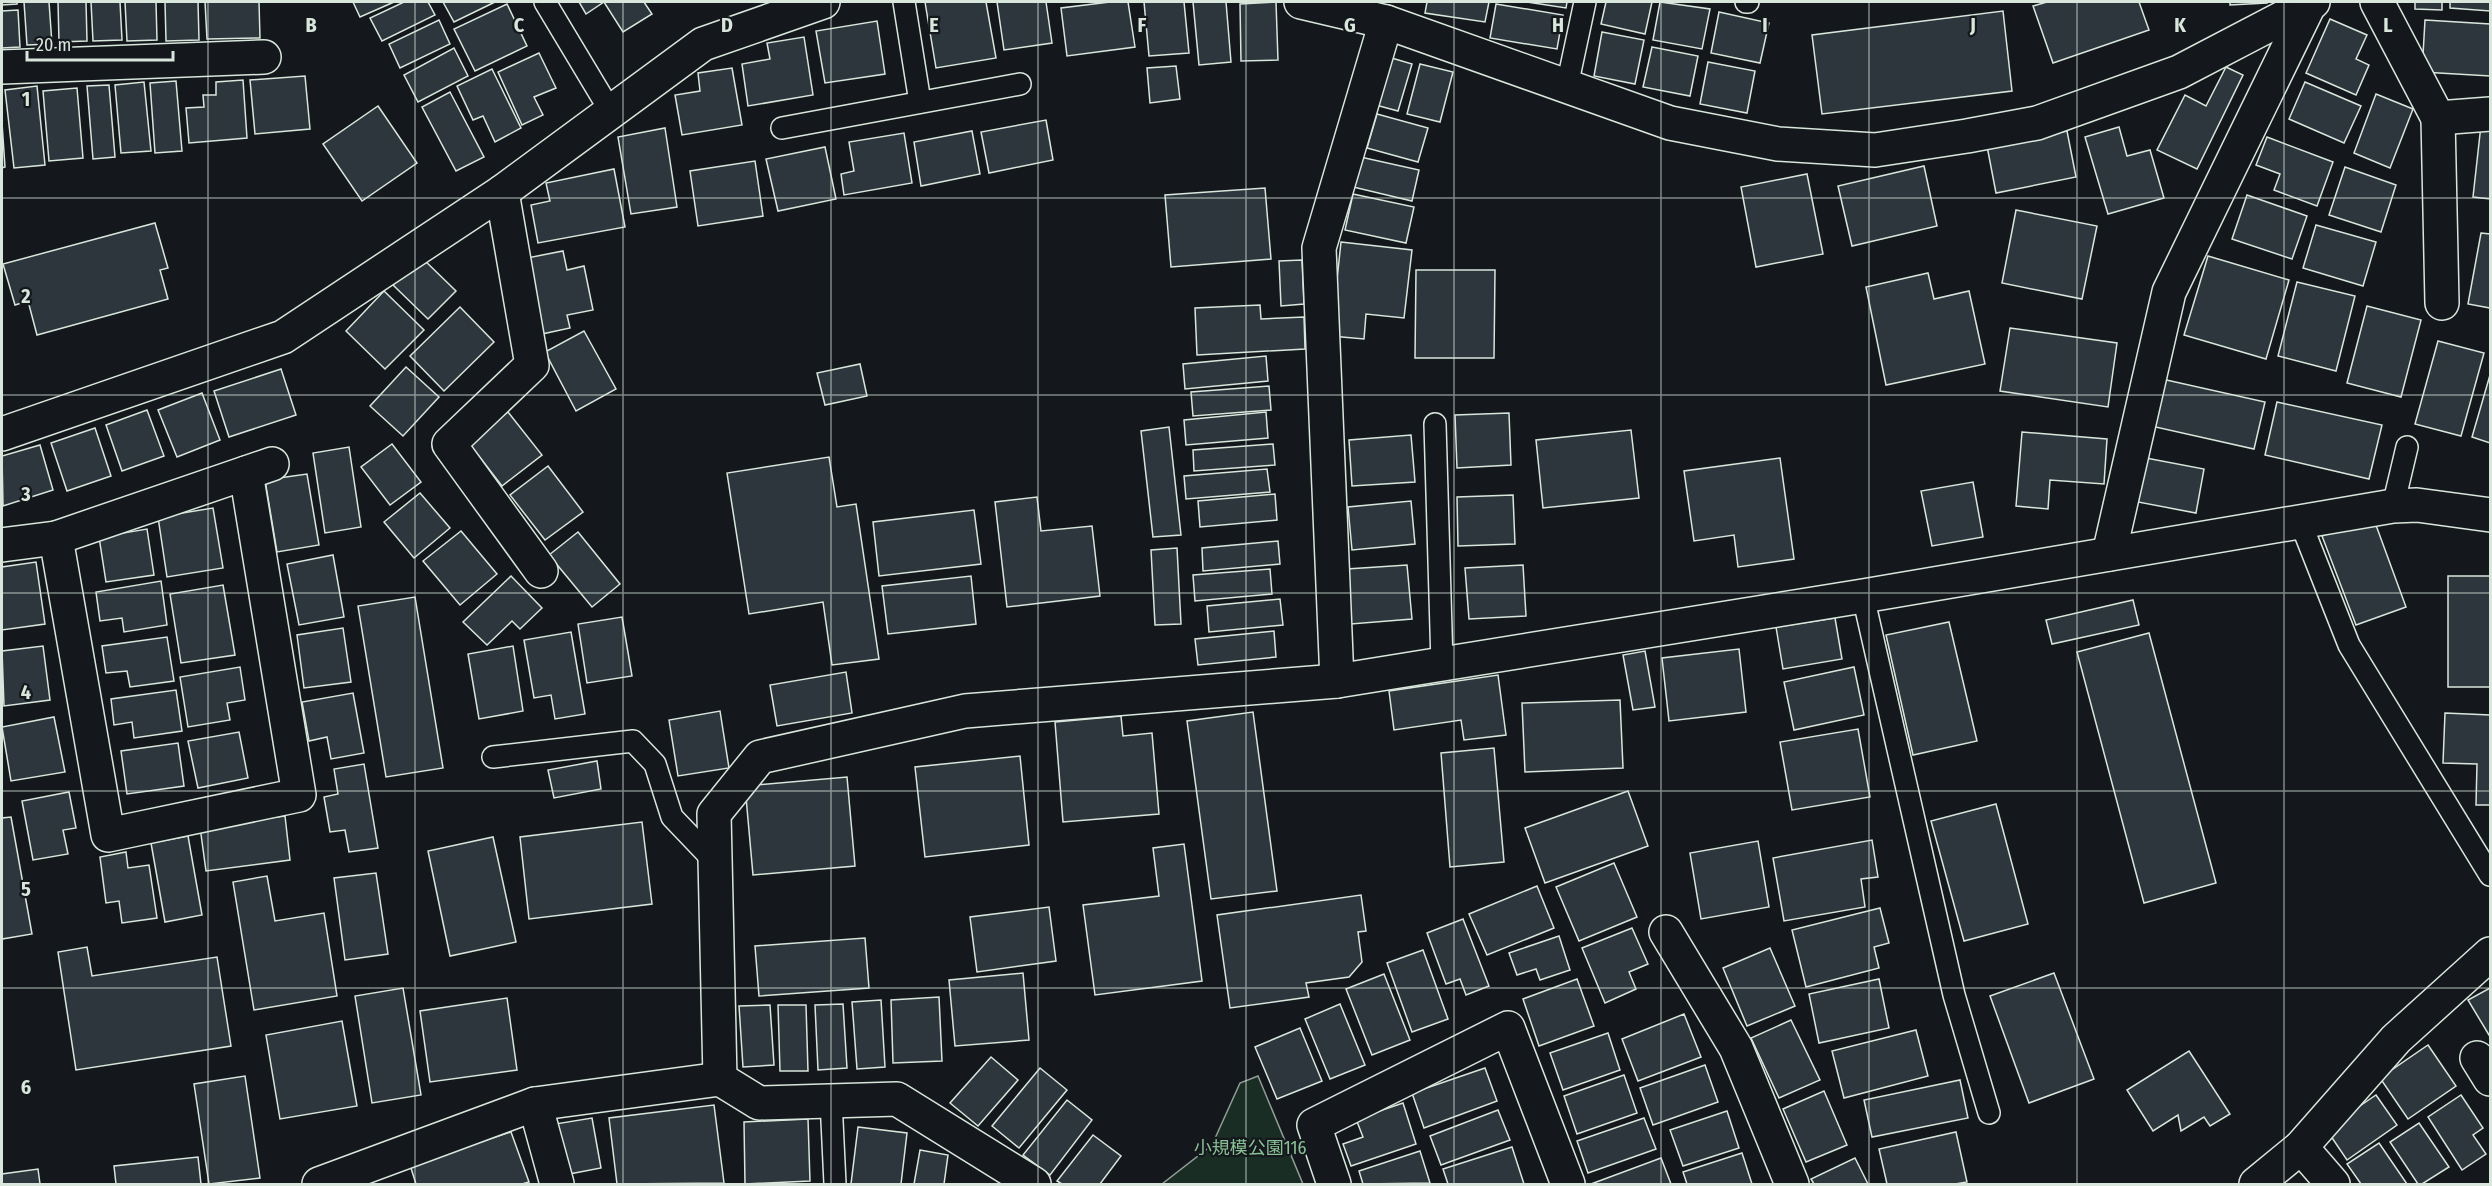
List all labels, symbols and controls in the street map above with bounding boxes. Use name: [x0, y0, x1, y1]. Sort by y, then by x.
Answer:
text: B: [305, 13, 317, 37]
text: C: [514, 13, 525, 37]
text: D: [721, 13, 733, 37]
text: E: [929, 13, 939, 37]
text: F: [1138, 13, 1147, 37]
text: G: [1344, 13, 1356, 37]
text: H: [1552, 13, 1564, 37]
text: I: [1762, 13, 1768, 37]
text: J: [1969, 13, 1976, 37]
text: K: [2174, 13, 2186, 37]
text: L: [2383, 13, 2393, 37]
scale bar: [27, 24, 172, 62]
text: 20 m: [36, 34, 71, 56]
text: 1: [22, 87, 30, 111]
text: 2: [20, 284, 31, 308]
text: 3: [20, 482, 31, 506]
text: 4: [21, 680, 31, 704]
text: 5: [21, 877, 31, 901]
text: 6: [21, 1075, 31, 1099]
park label: 小規模公園116: [1194, 1137, 1306, 1159]

